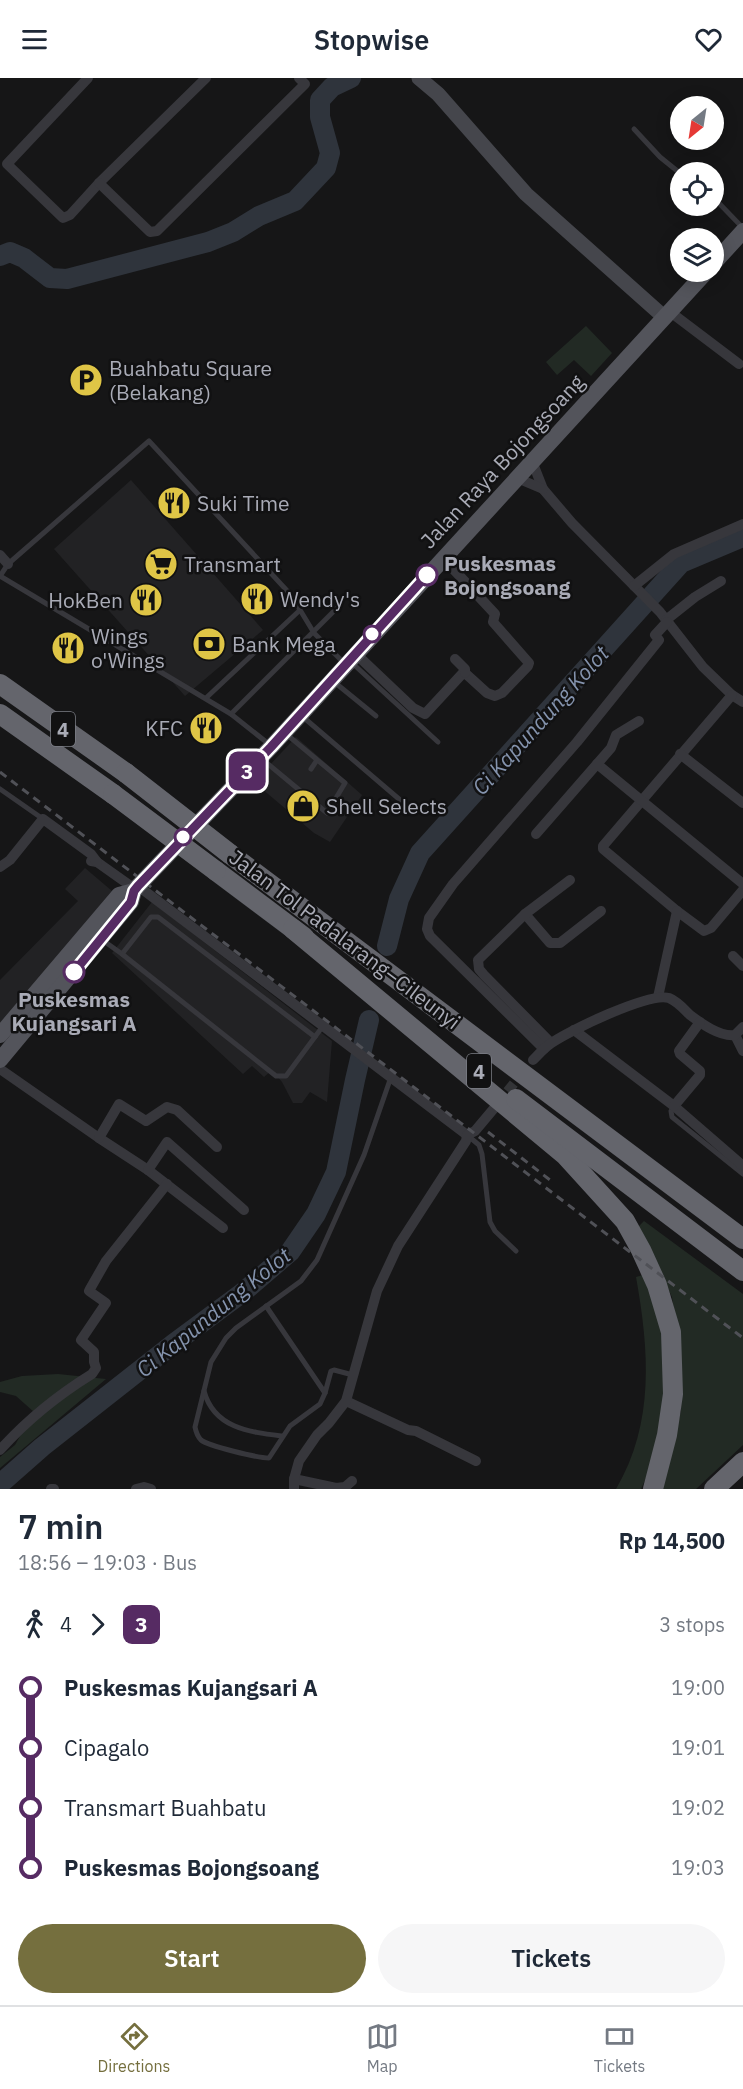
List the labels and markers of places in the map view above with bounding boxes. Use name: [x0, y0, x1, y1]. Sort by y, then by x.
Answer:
place label: Buahbatu Square (Belakang): [109, 354, 272, 406]
parking icon: Buahbatu Square (Belakang): [68, 362, 104, 398]
restaurant icon: Suki Time: [156, 485, 192, 521]
place label: Suki Time: [197, 489, 290, 517]
supermarket icon: Transmart: [143, 546, 179, 582]
place label: Puskesmas Bojongsoang: [444, 549, 571, 601]
place label: Transmart: [184, 550, 281, 578]
marker: Puskesmas Bojongsoang: [416, 564, 438, 586]
restaurant icon: Wendy's: [239, 581, 275, 617]
restaurant icon: HokBen: [128, 582, 164, 618]
place label: Wendy's: [280, 585, 360, 613]
place label: HokBen: [48, 586, 123, 614]
place label: Wings o'Wings: [91, 622, 165, 674]
unlabelled marker: [363, 625, 381, 643]
bank icon: Bank Mega: [191, 626, 227, 662]
restaurant icon: Wings o'Wings: [50, 630, 86, 666]
place label: Bank Mega: [232, 630, 336, 658]
restaurant icon: KFC: [188, 710, 224, 746]
place label: KFC: [145, 714, 183, 742]
shop icon: Shell Selects: [285, 788, 321, 824]
place label: Shell Selects: [326, 792, 447, 820]
unlabelled marker: [174, 828, 192, 846]
marker: Puskesmas Kujangsari A: [63, 961, 85, 983]
place label: Puskesmas Kujangsari A: [11, 985, 137, 1037]

